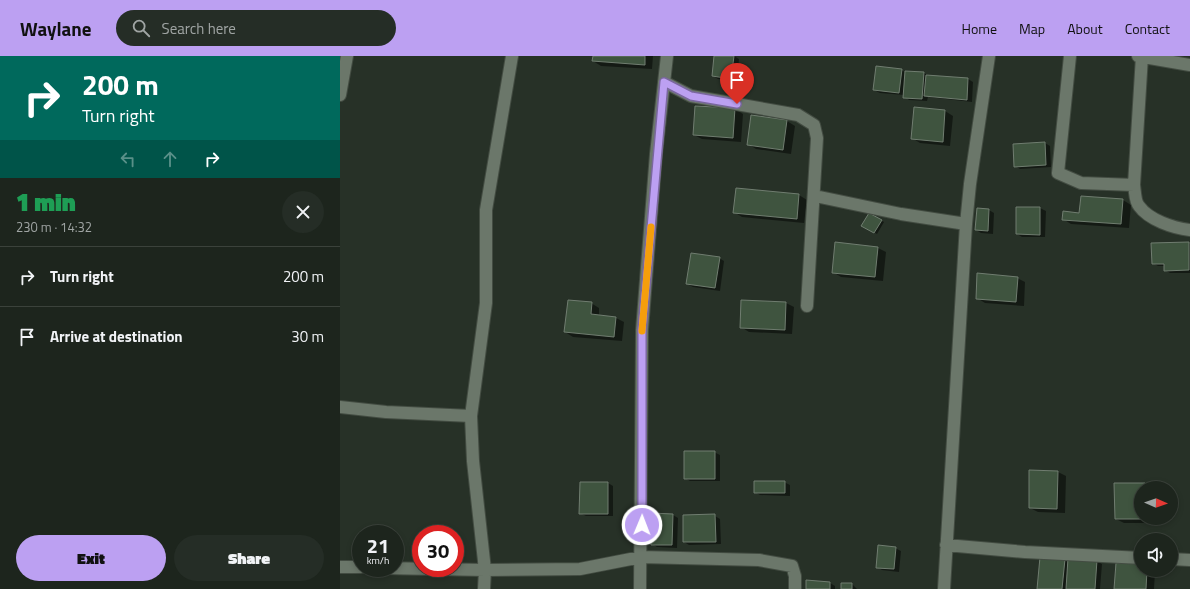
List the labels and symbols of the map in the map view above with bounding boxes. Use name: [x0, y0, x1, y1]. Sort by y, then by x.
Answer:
pin: [720, 63, 754, 104]
north arrow: [1134, 481, 1178, 525]
position arrow: [621, 504, 663, 546]
speed limit sign: 30: [412, 525, 464, 577]

